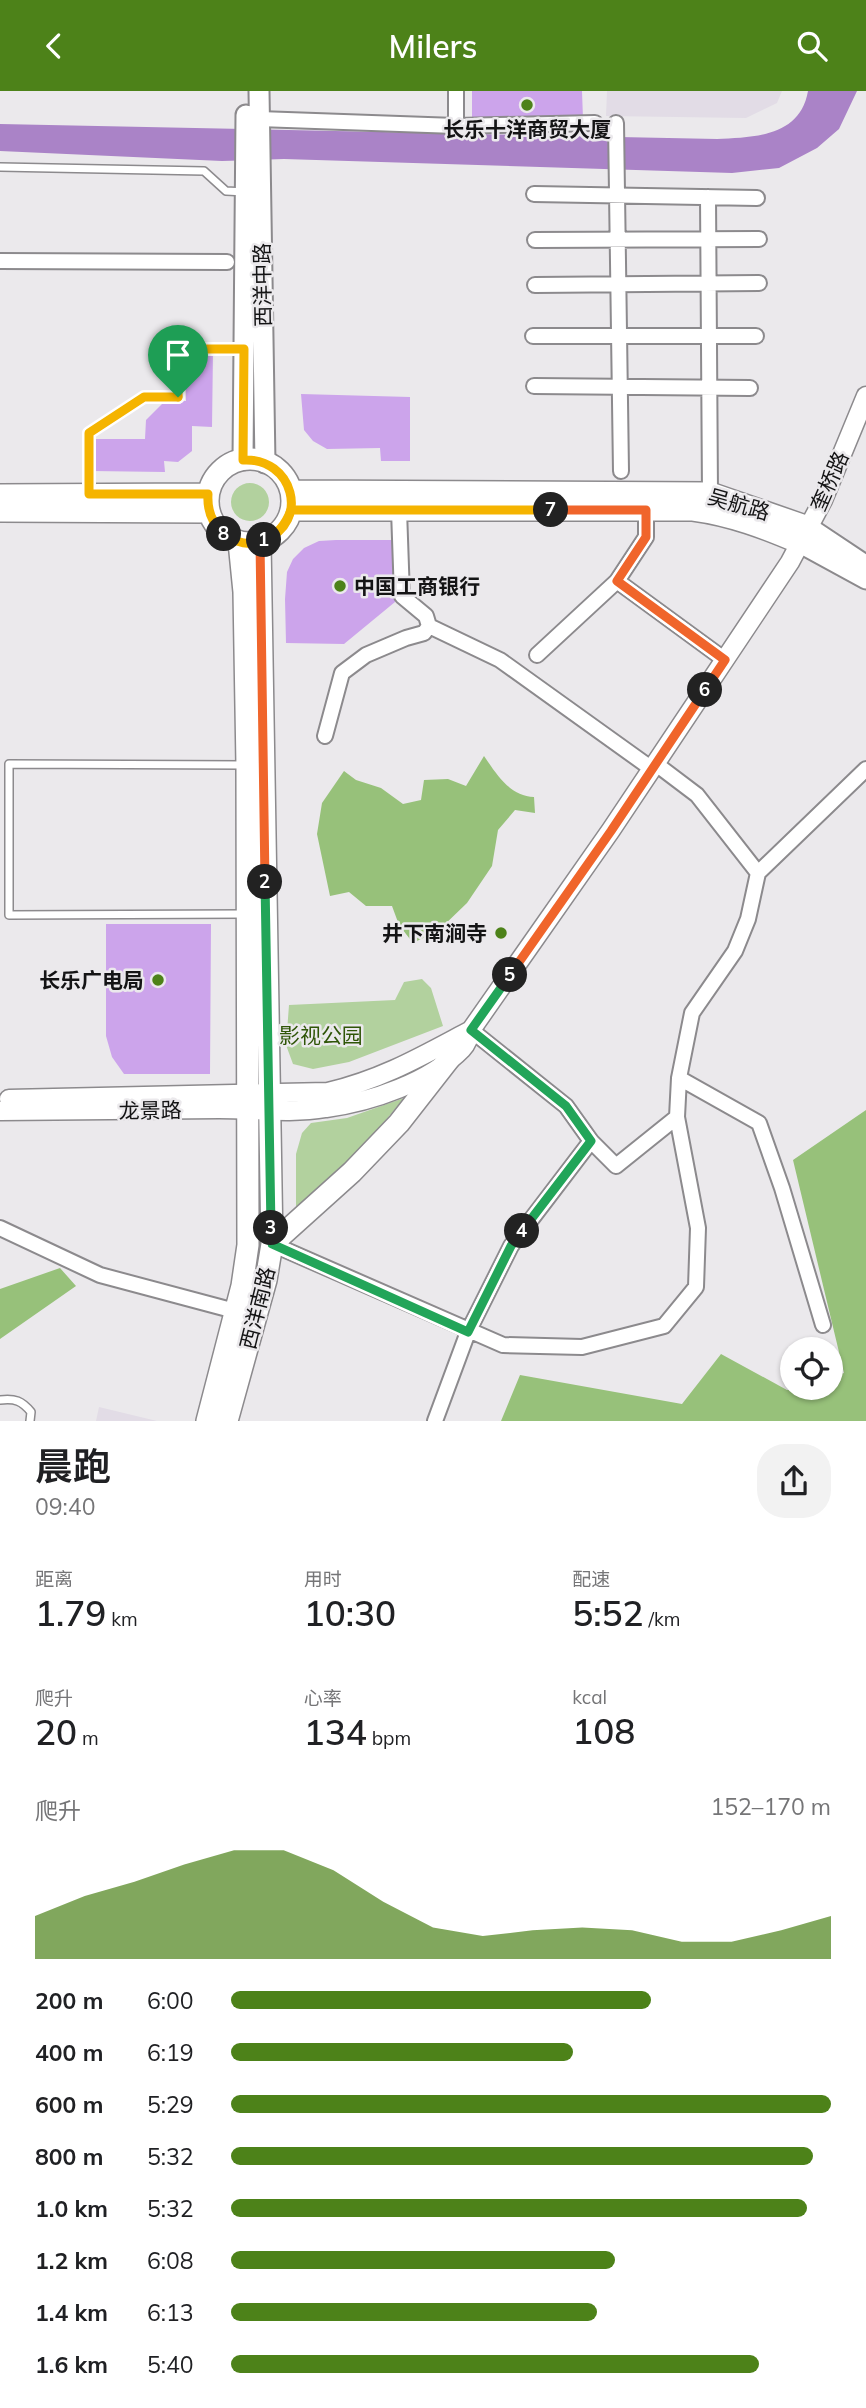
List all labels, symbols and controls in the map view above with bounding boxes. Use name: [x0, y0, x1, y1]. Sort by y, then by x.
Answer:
text: Milers: [389, 26, 477, 66]
icon: back: [35, 27, 73, 65]
icon: search: [793, 27, 831, 65]
marker: 长乐十洋商贸大厦: [519, 97, 535, 113]
place label: 长乐十洋商贸大厦: [443, 116, 611, 142]
street label: 西洋中路: [248, 243, 276, 327]
pin: [148, 325, 208, 397]
icon: arrive: [159, 336, 197, 374]
street label: 奎桥路: [804, 447, 854, 515]
street label: 吴航路: [705, 483, 773, 525]
pin: 7: [534, 493, 568, 527]
text: 7: [545, 497, 556, 521]
pin: 8: [206, 517, 242, 551]
text: 8: [218, 521, 229, 545]
pin: 1: [246, 523, 282, 557]
text: 1: [258, 527, 269, 551]
place label: 中国工商银行: [354, 573, 480, 599]
marker: 中国工商银行: [332, 578, 348, 594]
pin: 6: [688, 673, 722, 707]
text: 6: [699, 677, 710, 701]
pin: 2: [247, 865, 282, 899]
text: 2: [259, 869, 270, 893]
place label: 井下南涧寺: [382, 920, 487, 946]
marker: 井下南涧寺: [493, 925, 509, 941]
pin: 5: [492, 957, 528, 993]
text: 5: [504, 962, 515, 986]
place label: 长乐广电局: [39, 967, 144, 993]
marker: 长乐广电局: [150, 972, 166, 988]
park label: 影视公园: [279, 1022, 363, 1048]
street label: 龙景路: [118, 1096, 182, 1124]
pin: 3: [254, 1211, 288, 1245]
pin: 4: [504, 1213, 540, 1249]
text: 3: [265, 1215, 276, 1239]
text: 4: [516, 1218, 527, 1242]
street label: 西洋南路: [234, 1264, 280, 1352]
map controls: [780, 1337, 843, 1400]
button: locate: [780, 1337, 843, 1400]
text: 晨跑: [35, 1442, 111, 1490]
button: share: [757, 1444, 831, 1518]
text: 09:40: [35, 1492, 95, 1521]
text: 距离: [35, 1567, 73, 1591]
text: 用时: [304, 1567, 342, 1591]
text: 配速: [572, 1567, 610, 1591]
text: 1.79: [35, 1591, 106, 1635]
text: 10:30: [304, 1591, 396, 1635]
text: 5:52: [572, 1591, 644, 1635]
text: km: [106, 1607, 138, 1631]
text: /km: [644, 1607, 680, 1631]
text: kcal: [572, 1685, 607, 1709]
text: 爬升: [35, 1686, 73, 1710]
text: 心率: [304, 1686, 342, 1710]
text: 108: [572, 1709, 635, 1753]
text: 20: [35, 1710, 77, 1754]
text: 134: [304, 1710, 367, 1754]
text: m: [77, 1726, 99, 1750]
text: bpm: [367, 1726, 411, 1750]
text: 152–170 m: [710, 1792, 831, 1821]
text: 爬升: [35, 1796, 81, 1825]
text: 200 m: [35, 1986, 103, 2015]
text: 6:00: [147, 1986, 194, 2015]
text: 400 m: [35, 2038, 103, 2067]
text: 6:19: [147, 2038, 194, 2067]
text: 600 m: [35, 2090, 103, 2119]
text: 5:29: [147, 2090, 194, 2119]
text: 800 m: [35, 2142, 103, 2171]
text: 5:32: [147, 2142, 194, 2171]
text: 1.0 km: [35, 2194, 108, 2223]
text: 5:32: [147, 2194, 194, 2223]
text: 1.2 km: [35, 2246, 108, 2275]
text: 6:08: [147, 2246, 194, 2275]
text: 1.4 km: [35, 2298, 108, 2327]
text: 6:13: [147, 2298, 194, 2327]
text: 1.6 km: [35, 2350, 108, 2379]
text: 5:40: [147, 2350, 194, 2379]

